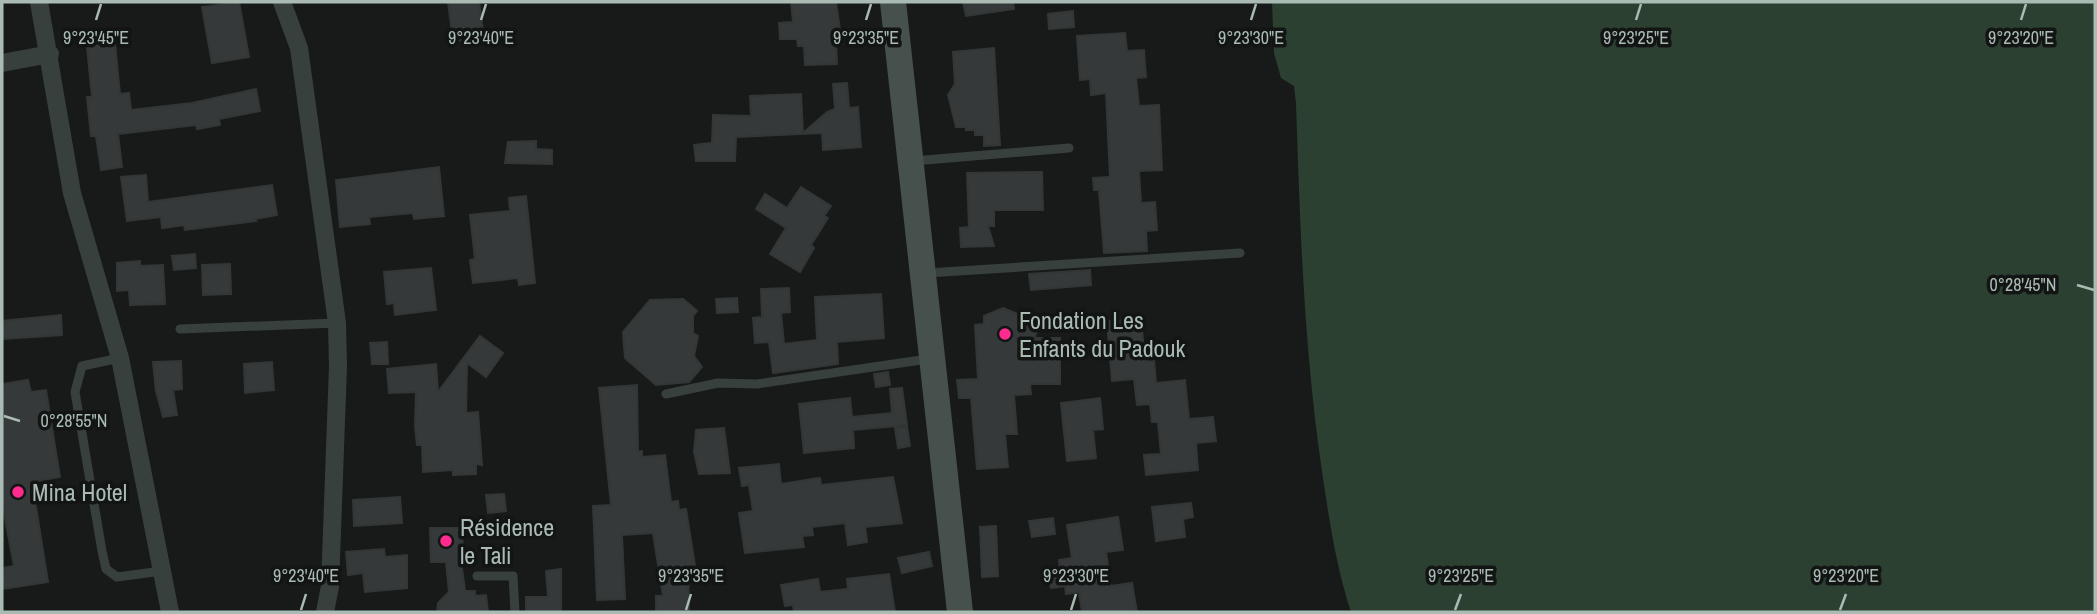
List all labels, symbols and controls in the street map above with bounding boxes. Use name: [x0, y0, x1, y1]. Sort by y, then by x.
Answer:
text: 9°23'45"E: [63, 25, 129, 50]
text: 9°23'40"E: [448, 25, 514, 50]
text: 9°23'35"E: [833, 25, 899, 50]
text: 9°23'30"E: [1218, 25, 1284, 50]
text: 9°23'25"E: [1603, 25, 1669, 50]
text: 9°23'20"E: [1988, 25, 2054, 50]
text: 0°28'45"N: [1990, 272, 2056, 297]
place label: Fondation Les Enfants du Padouk: [1019, 304, 1185, 364]
marker: Fondation Les Enfants du Padouk: [997, 326, 1013, 342]
text: 0°28'55"N: [41, 408, 107, 433]
place label: Mina Hotel: [32, 476, 127, 508]
marker: Mina Hotel: [10, 484, 26, 500]
place label: Résidence le Tali: [460, 511, 554, 571]
marker: Résidence le Tali: [438, 533, 454, 549]
text: 9°23'40"E: [273, 563, 339, 588]
text: 9°23'35"E: [658, 563, 724, 588]
text: 9°23'30"E: [1043, 563, 1109, 588]
text: 9°23'25"E: [1428, 563, 1494, 588]
text: 9°23'20"E: [1813, 563, 1879, 588]

